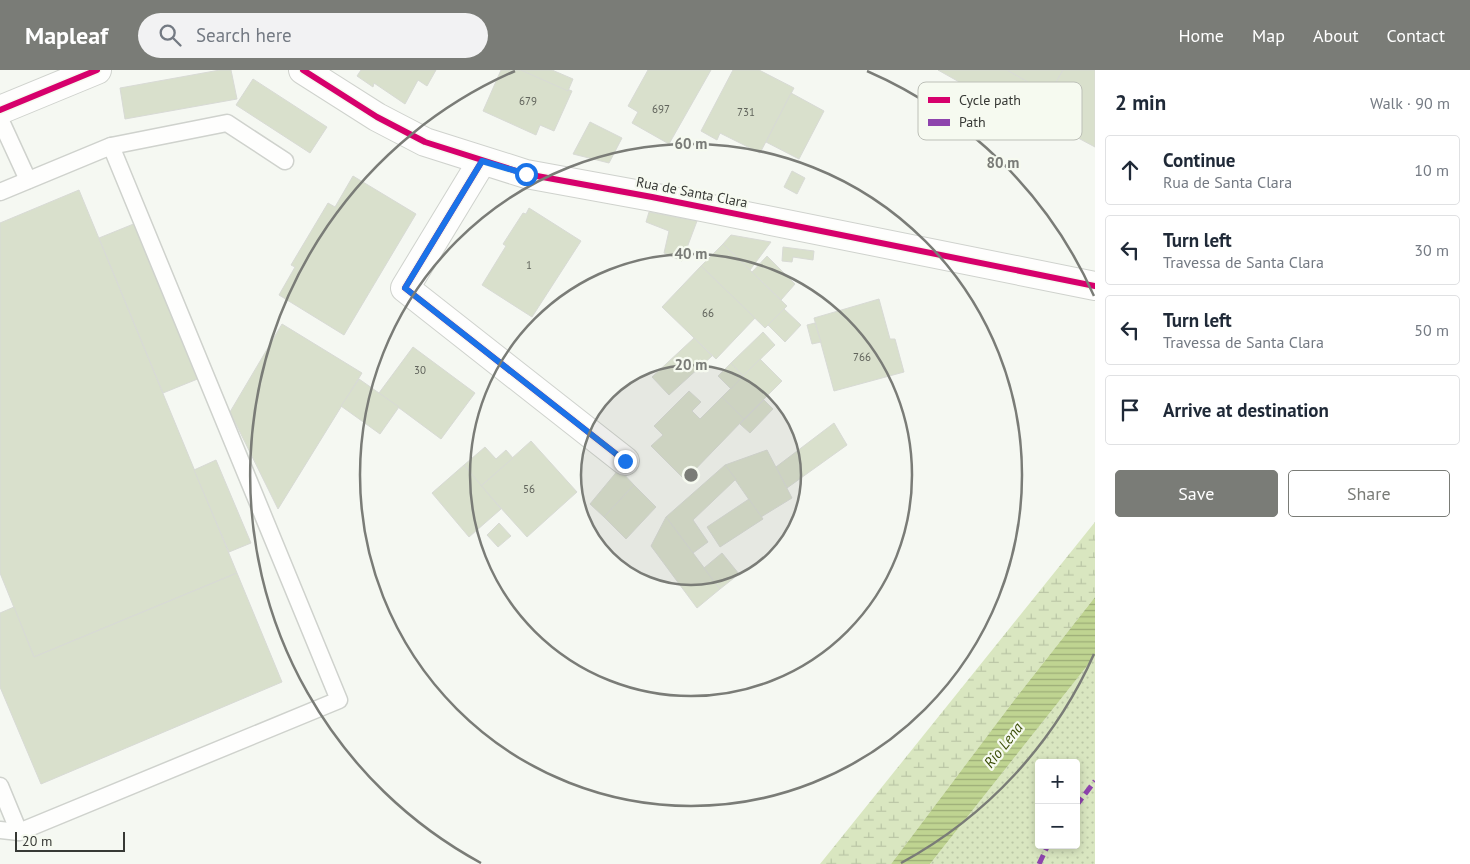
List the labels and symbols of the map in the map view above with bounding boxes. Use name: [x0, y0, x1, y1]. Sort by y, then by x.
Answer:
legend: [918, 82, 1082, 140]
text: Cycle path: [959, 91, 1021, 109]
house number: 679: [519, 94, 537, 108]
house number: 697: [652, 102, 670, 116]
house number: 731: [737, 105, 755, 119]
text: Path: [959, 113, 986, 131]
text: 60 m: [675, 134, 707, 153]
text: 80 m: [987, 153, 1019, 172]
route start: [515, 163, 538, 186]
street label: Rua de Santa Clara: [635, 172, 749, 212]
text: 40 m: [675, 244, 707, 263]
house number: 1: [526, 258, 532, 272]
house number: 66: [702, 306, 714, 320]
house number: 766: [853, 350, 871, 364]
text: 20 m: [675, 355, 707, 374]
house number: 30: [414, 363, 426, 377]
route end: [614, 450, 637, 473]
centre of rings: [682, 466, 700, 484]
house number: 56: [523, 482, 535, 496]
water label: Rio Lena: [979, 718, 1027, 772]
scale bar: [15, 829, 125, 852]

